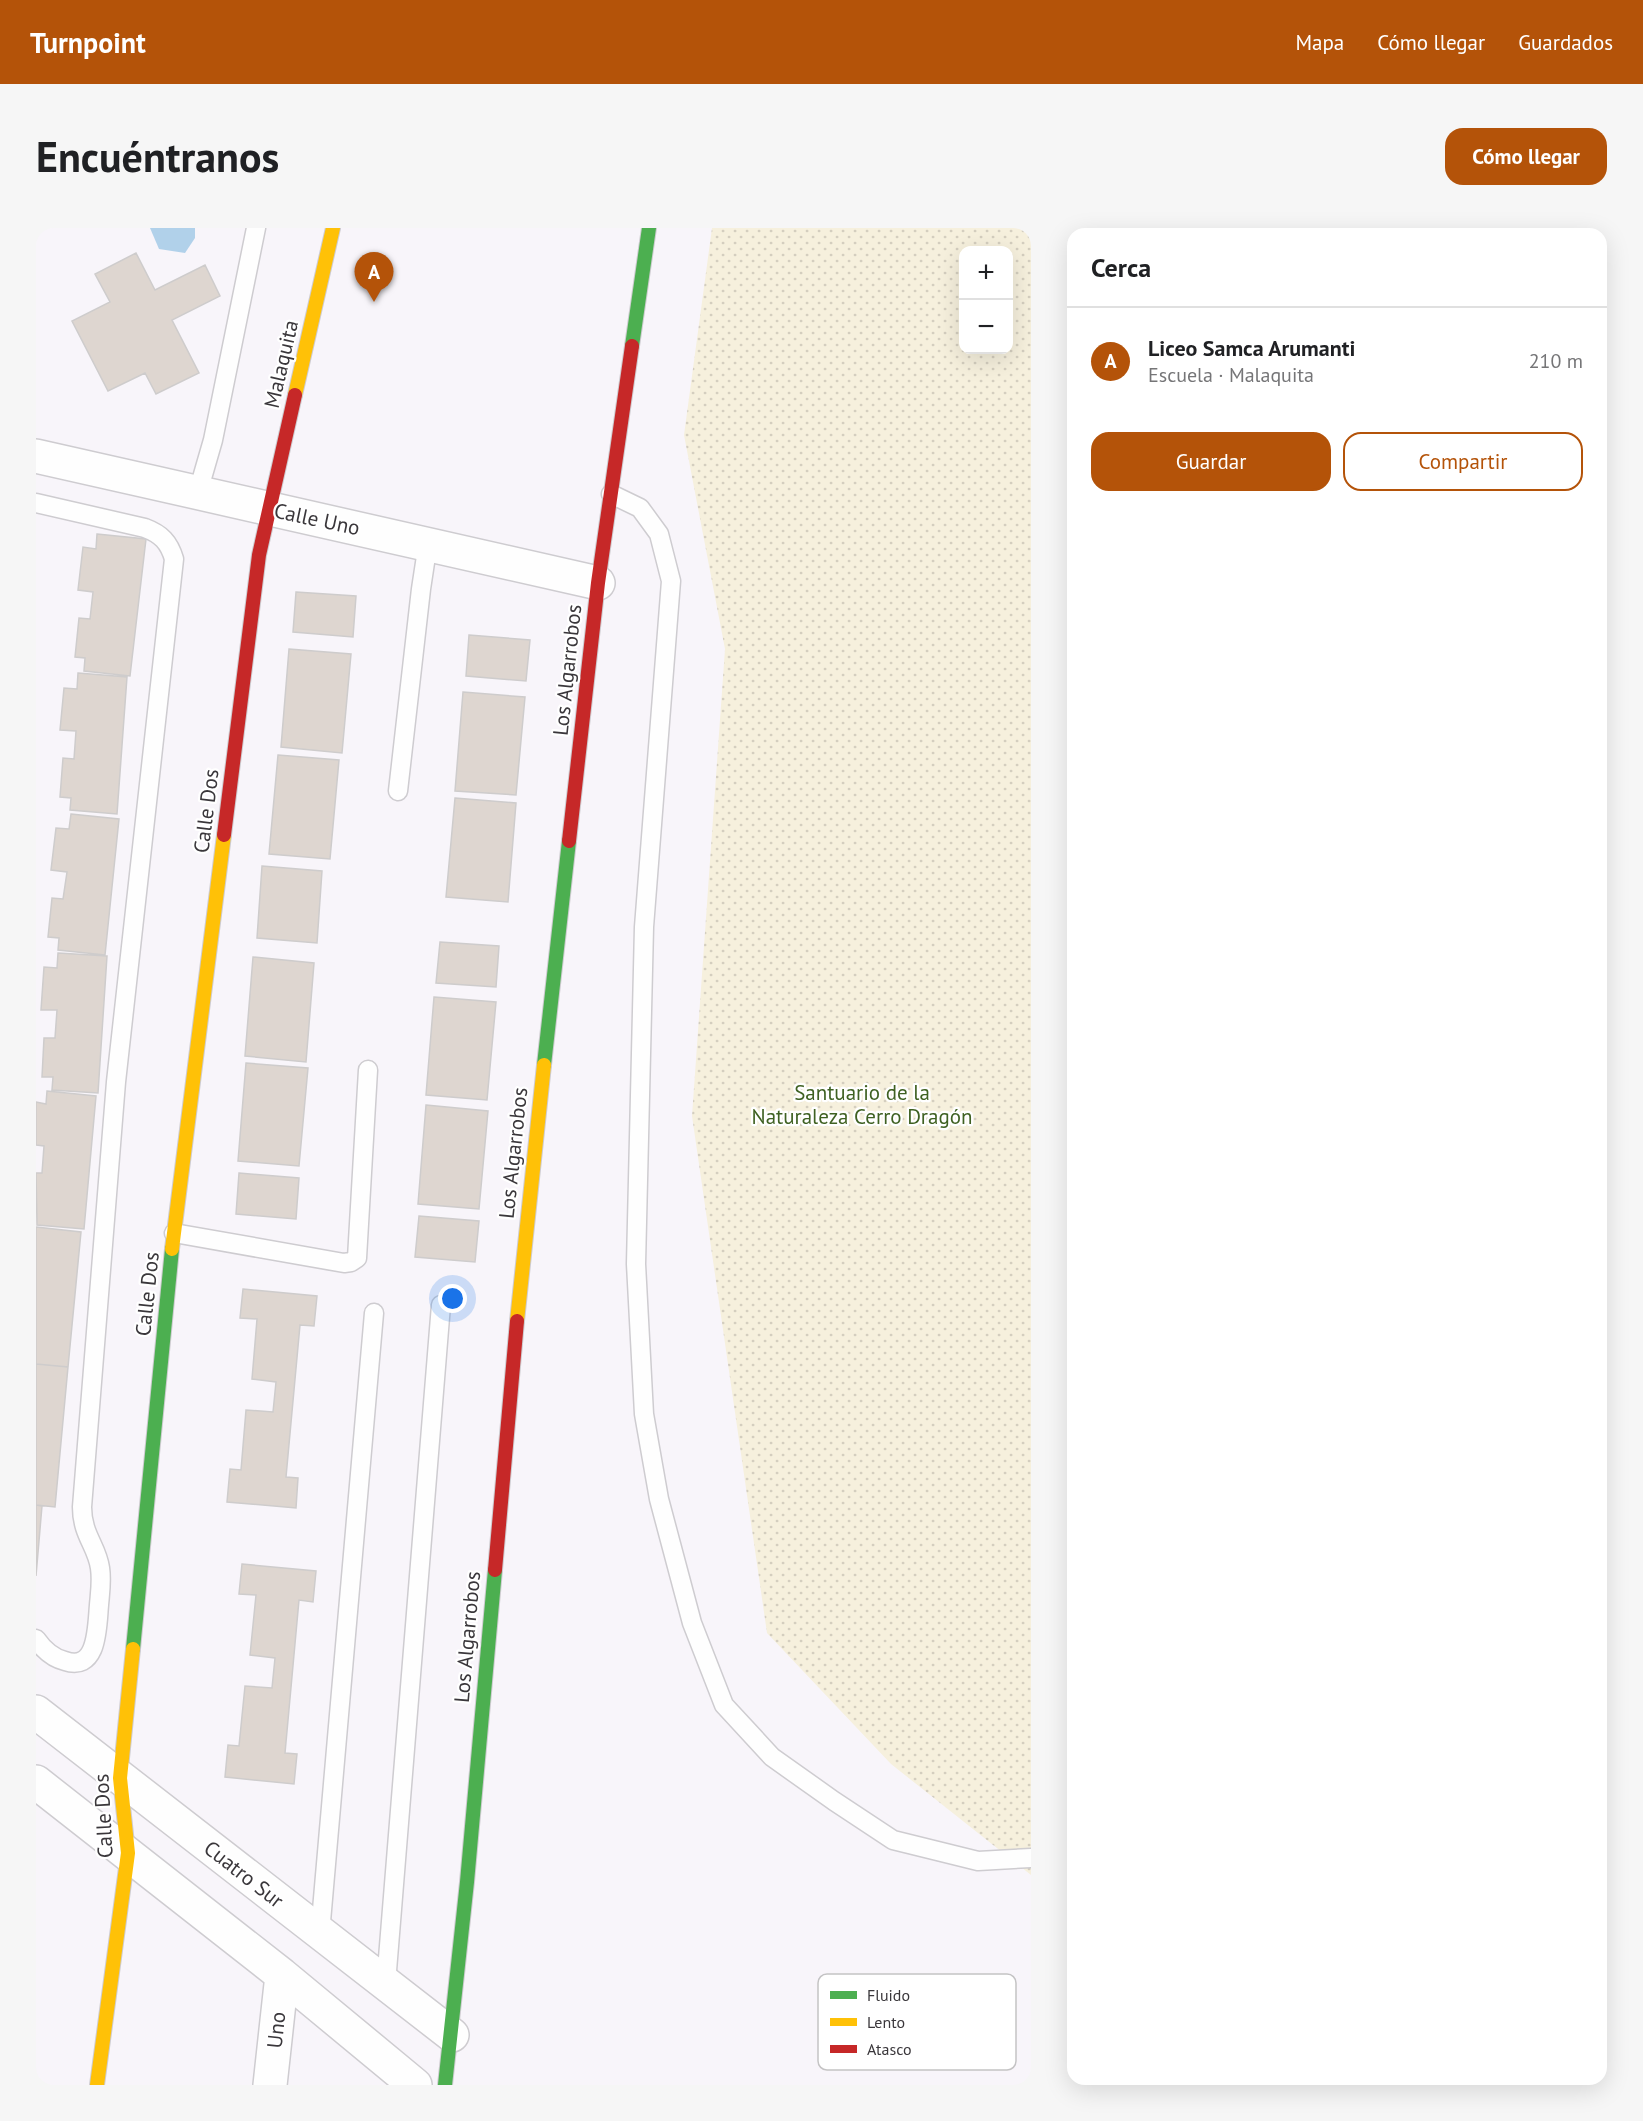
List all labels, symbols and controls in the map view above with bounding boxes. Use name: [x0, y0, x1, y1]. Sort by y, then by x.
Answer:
text: Turnpoint: [30, 24, 146, 61]
text: Mapa: [1295, 29, 1344, 56]
text: Cómo llegar: [1377, 29, 1485, 56]
text: Guardados: [1518, 29, 1613, 56]
button: Cómo llegar: [1445, 128, 1607, 185]
text: Encuéntranos: [36, 129, 279, 184]
map controls: [959, 246, 1013, 354]
button: +: [959, 246, 1013, 300]
text: Cerca: [1091, 251, 1151, 284]
pin: A: [354, 253, 394, 302]
button: −: [959, 300, 1013, 354]
street label: Malaquita: [258, 317, 304, 411]
text: Liceo Samca Arumanti: [1148, 334, 1355, 362]
text: A: [1104, 348, 1117, 374]
text: 210 m: [1529, 348, 1583, 374]
text: Escuela · Malaquita: [1148, 362, 1314, 388]
button: Guardar: [1091, 432, 1331, 491]
button: Compartir: [1343, 432, 1583, 491]
street label: Calle Uno: [272, 497, 362, 541]
street label: Los Algarrobos: [547, 603, 587, 737]
street label: Calle Dos: [187, 767, 225, 855]
park label: Santuario de la Naturaleza Cerro Dragón: [752, 1079, 972, 1130]
street label: Los Algarrobos: [493, 1086, 533, 1220]
street label: Calle Dos: [129, 1251, 165, 1337]
your location: [438, 1284, 467, 1313]
street label: Los Algarrobos: [448, 1570, 486, 1704]
street label: Calle Dos: [87, 1773, 119, 1859]
street label: Cuatro Sur: [199, 1834, 289, 1914]
legend: [818, 1974, 1016, 2070]
text: Fluido: [867, 1985, 910, 2005]
street label: Uno: [261, 2010, 291, 2050]
text: Lento: [867, 2012, 905, 2032]
text: Atasco: [867, 2039, 912, 2059]

